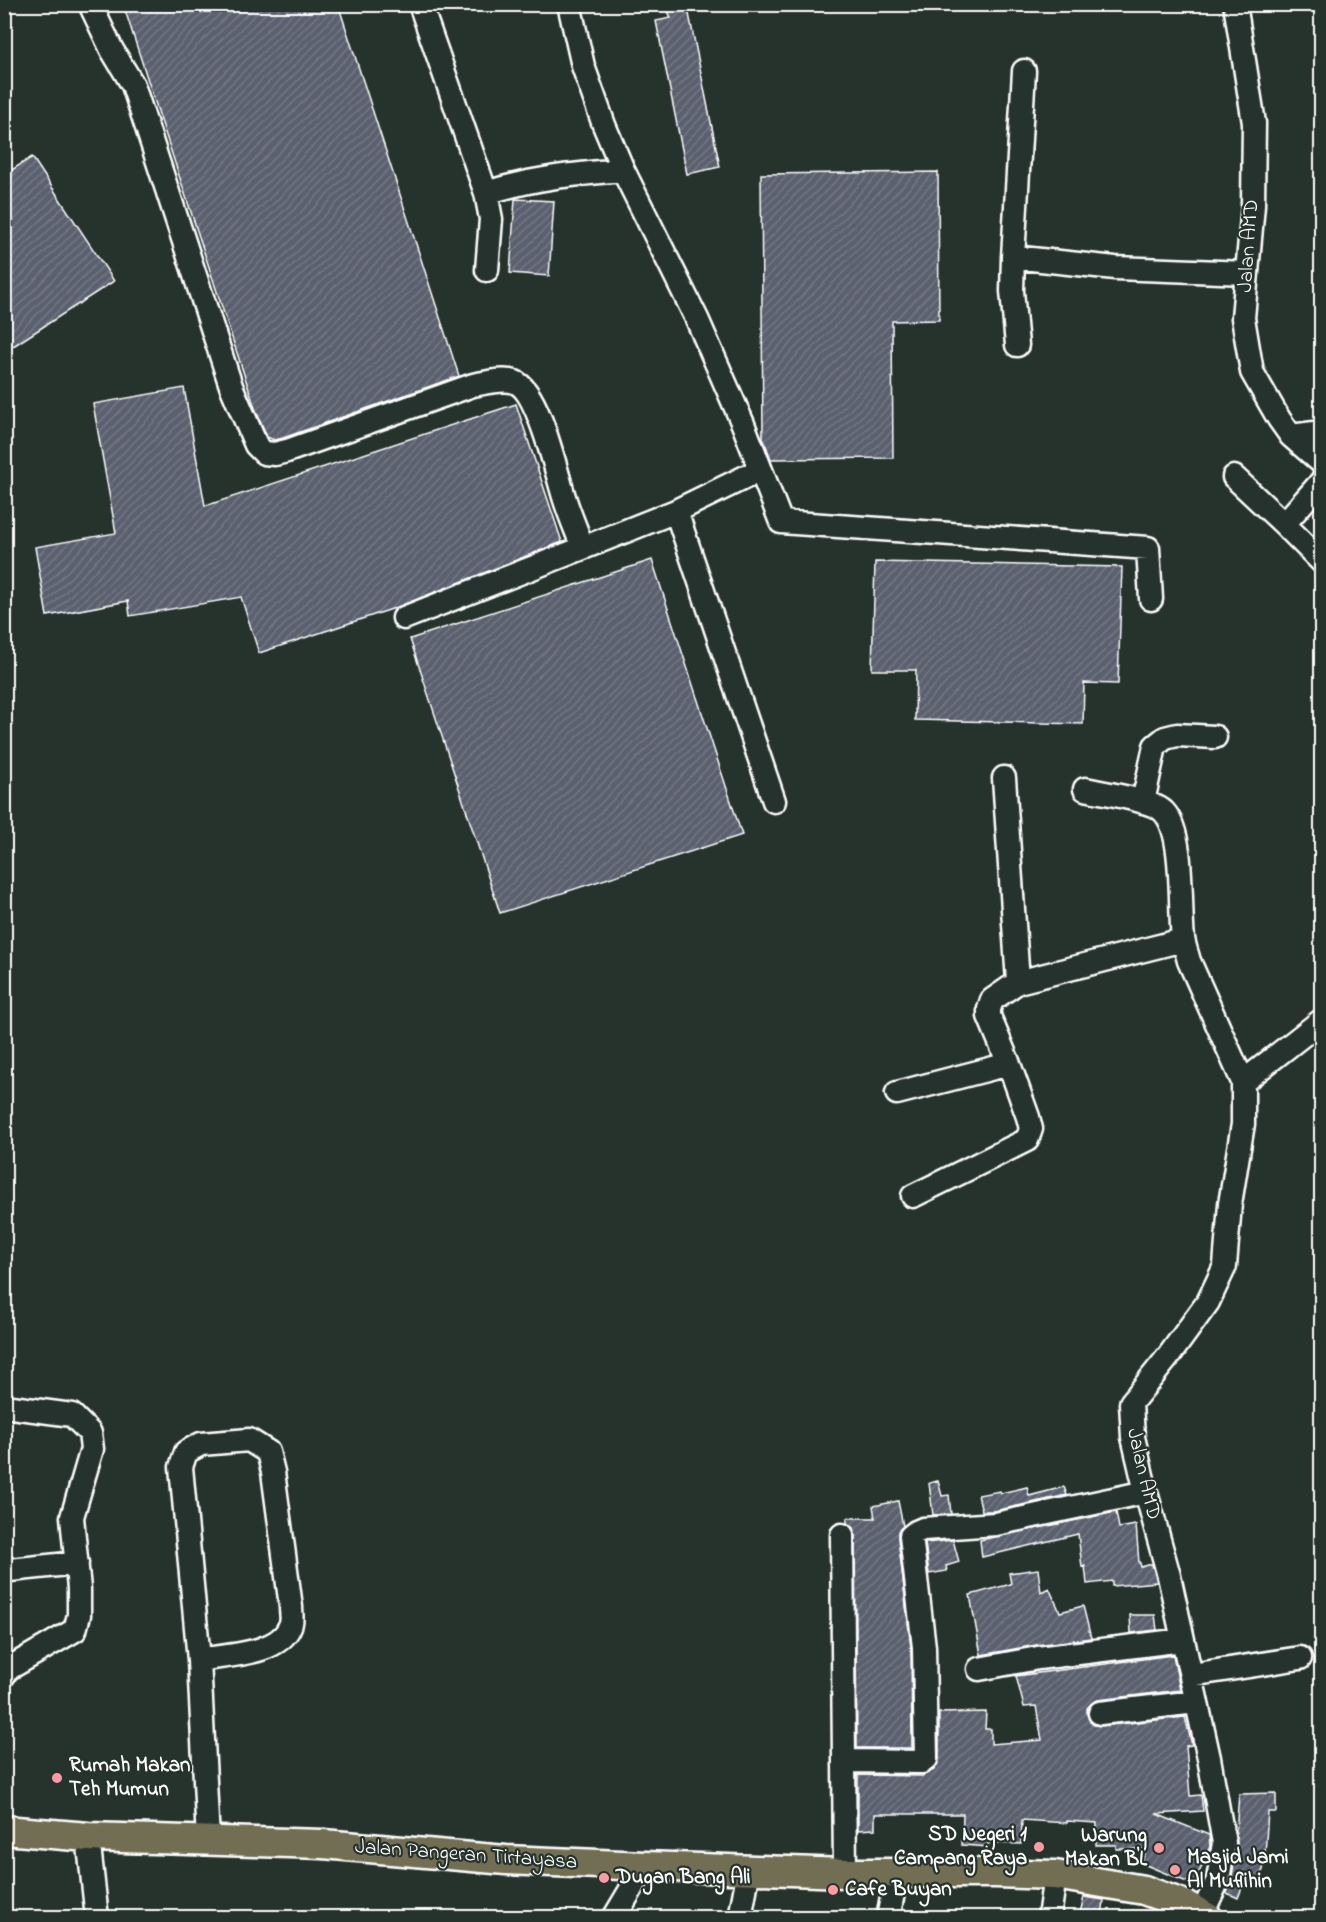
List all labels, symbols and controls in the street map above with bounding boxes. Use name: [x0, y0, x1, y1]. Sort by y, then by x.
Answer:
street label: Jalan AMD: [1231, 198, 1267, 294]
street label: Jalan AMD: [1118, 1425, 1168, 1523]
place label: Rumah Makan Teh Mumun: [69, 1751, 190, 1805]
marker: Rumah Makan Teh Mumun: [50, 1771, 64, 1785]
place label: SD Negeri 1 Campang Raya: [894, 1820, 1027, 1876]
place label: Warung Makan BL: [1065, 1821, 1148, 1875]
street label: Jalan Pangeran Tirtayasa: [354, 1832, 578, 1880]
marker: SD Negeri 1 Campang Raya: [1032, 1840, 1046, 1854]
marker: Warung Makan BL: [1152, 1841, 1166, 1855]
place label: Masjid Jami Al Muflihin: [1187, 1843, 1289, 1897]
place label: Dugan Bang Ali: [615, 1863, 751, 1895]
marker: Masjid Jami Al Muflihin: [1168, 1863, 1182, 1877]
marker: Dugan Bang Ali: [597, 1871, 611, 1885]
place label: Cafe Buyan: [845, 1875, 952, 1907]
marker: Cafe Buyan: [826, 1883, 840, 1897]

